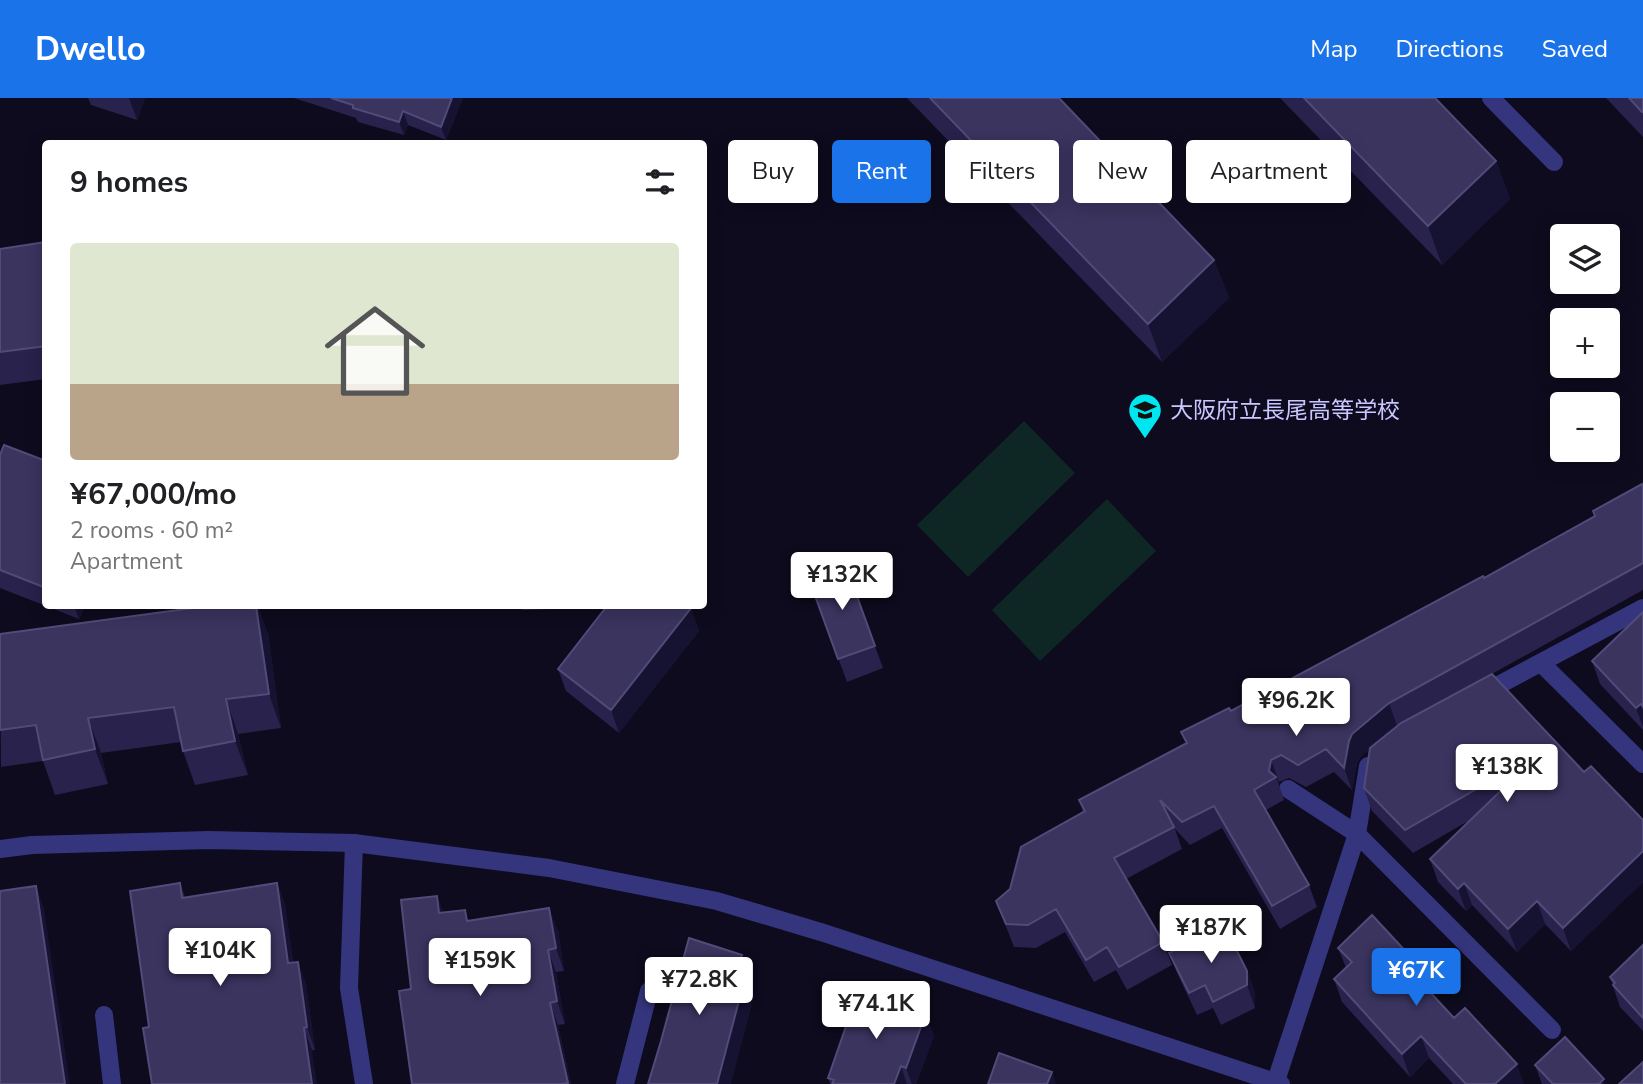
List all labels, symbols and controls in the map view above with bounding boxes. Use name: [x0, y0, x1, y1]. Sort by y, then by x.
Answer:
text: Dwello: [35, 27, 146, 72]
text: Map: [1310, 33, 1357, 65]
text: Directions: [1395, 33, 1504, 65]
text: Saved: [1542, 33, 1608, 65]
chip: Buy: [728, 140, 818, 203]
chip: Rent: [832, 140, 931, 203]
chip: Filters: [945, 140, 1059, 203]
chip: New: [1073, 140, 1172, 203]
chip: Apartment: [1186, 140, 1351, 203]
text: 9 homes: [70, 162, 188, 203]
icon: filters: [641, 163, 679, 201]
map controls: [1550, 224, 1620, 462]
button: layers: [1550, 224, 1620, 294]
icon: home: [312, 288, 438, 414]
button: +: [1550, 308, 1620, 378]
school or university icon: 大阪府立長尾高等学校: [1126, 391, 1164, 440]
button: −: [1550, 392, 1620, 462]
place label: 大阪府立長尾高等学校: [1170, 395, 1400, 426]
text: ¥67,000/mo: [70, 474, 237, 515]
text: 2 rooms · 60 m²: [70, 515, 233, 546]
text: Apartment: [70, 546, 182, 577]
pin: ¥132K: [793, 552, 891, 612]
text: ¥132K: [807, 559, 877, 590]
pin: ¥96.2K: [1239, 678, 1353, 738]
text: ¥96.2K: [1258, 685, 1334, 716]
pin: ¥138K: [1458, 744, 1556, 804]
text: ¥138K: [1472, 751, 1542, 782]
pin: ¥187K: [1162, 906, 1260, 965]
text: ¥187K: [1176, 912, 1246, 943]
pin: ¥104K: [171, 928, 269, 988]
text: ¥104K: [185, 935, 255, 966]
pin: ¥159K: [431, 939, 529, 998]
text: ¥159K: [445, 945, 515, 976]
pin: ¥67K: [1375, 948, 1457, 1008]
text: ¥67K: [1388, 955, 1444, 986]
pin: ¥72.8K: [642, 958, 756, 1017]
text: ¥72.8K: [661, 964, 737, 995]
pin: ¥74.1K: [819, 982, 933, 1041]
text: ¥74.1K: [838, 988, 914, 1019]

